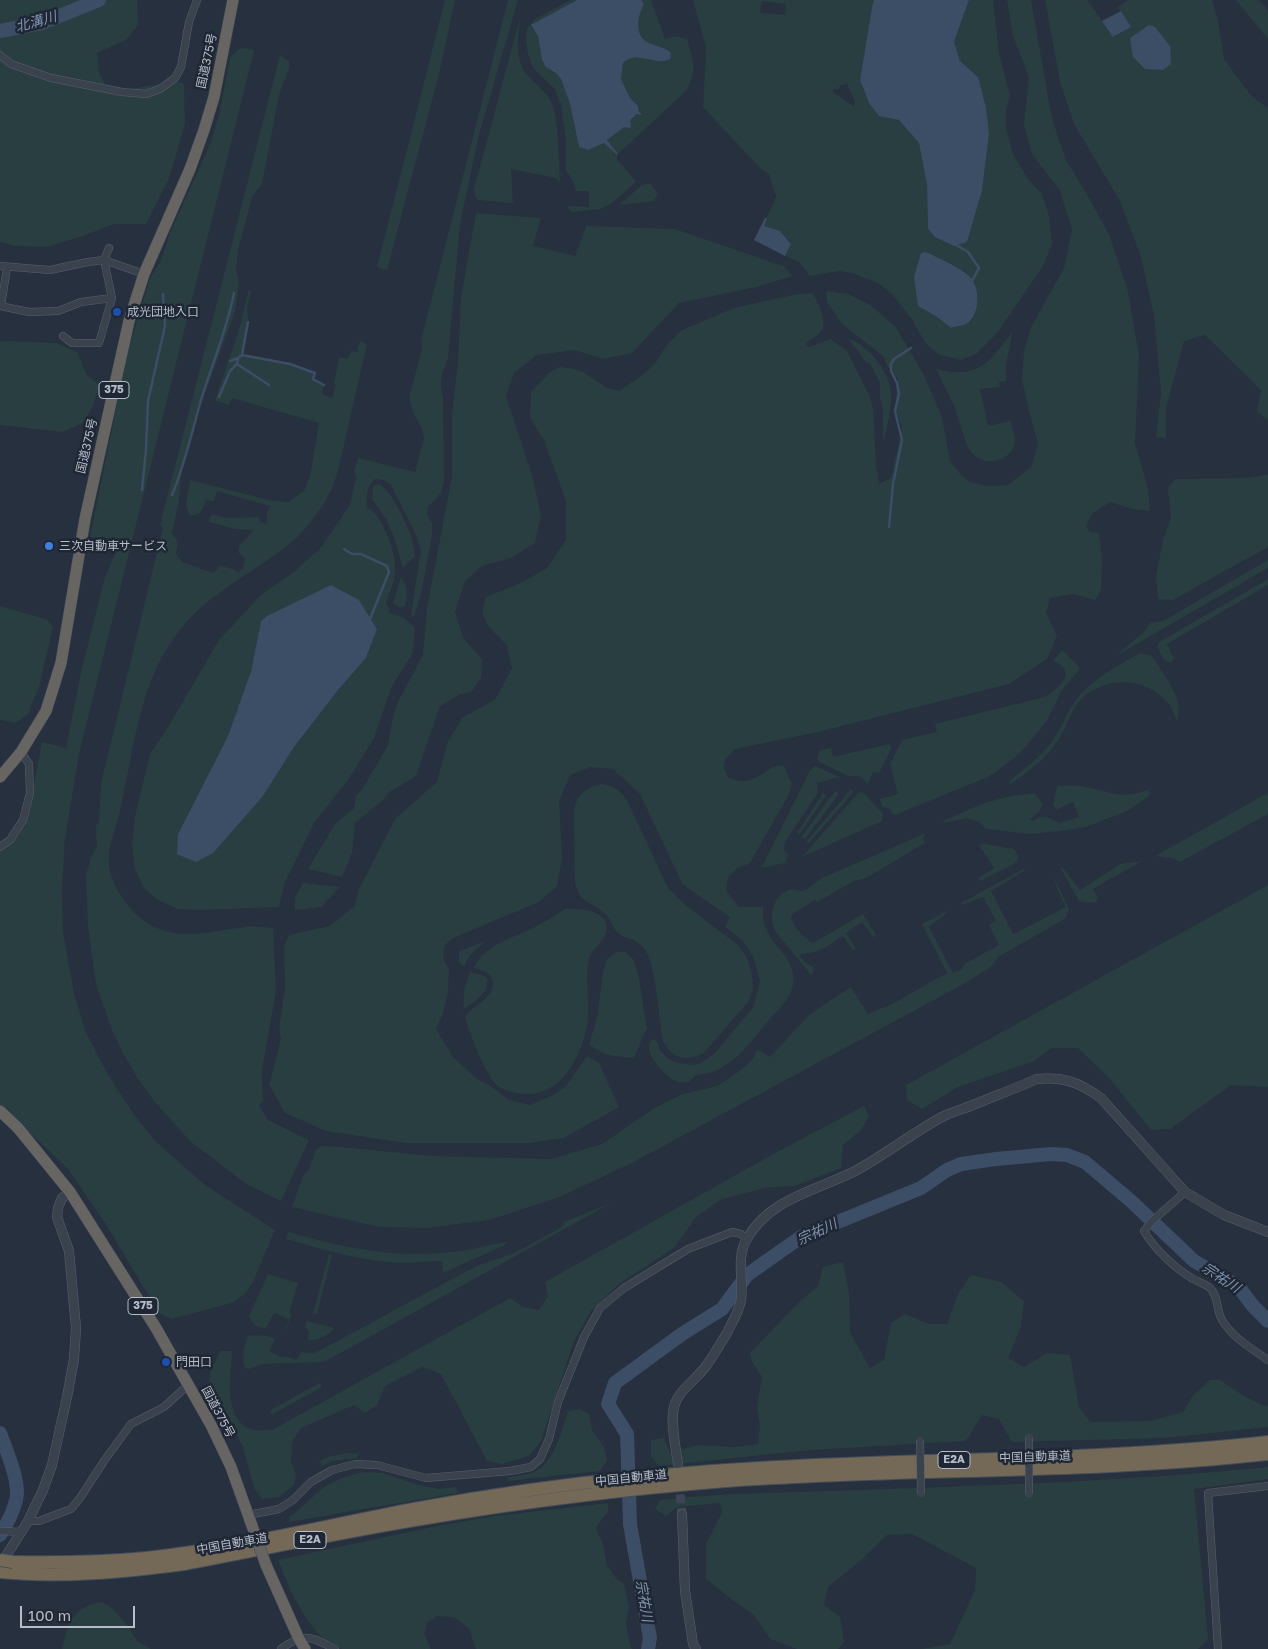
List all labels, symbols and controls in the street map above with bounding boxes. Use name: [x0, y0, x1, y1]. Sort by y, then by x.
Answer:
water label: 北溝川: [13, 8, 59, 36]
street label: 国道375号: [194, 32, 220, 90]
place label: 成光団地入口: [127, 305, 199, 319]
marker: 成光団地入口: [111, 306, 123, 318]
road number: 375: [99, 382, 129, 398]
street label: 国道375号: [74, 417, 100, 475]
place label: 三次自動車サービス: [59, 539, 167, 553]
marker: 三次自動車サービス: [43, 540, 55, 552]
water label: 宗祐川: [794, 1216, 840, 1248]
water label: 宗祐川: [1199, 1260, 1243, 1296]
road number: 375: [128, 1298, 158, 1314]
place label: 門田口: [176, 1355, 212, 1369]
marker: 門田口: [160, 1356, 172, 1368]
street label: 国道375号: [198, 1384, 238, 1440]
street label: 中国自動車道: [999, 1449, 1071, 1465]
road number: E2A: [938, 1452, 970, 1468]
street label: 中国自動車道: [594, 1467, 668, 1489]
street label: 中国自動車道: [195, 1531, 269, 1557]
road number: E2A: [294, 1532, 326, 1548]
water label: 宗祐川: [632, 1579, 656, 1623]
scale bar: [22, 1596, 138, 1628]
text: 100 m: [28, 1606, 71, 1624]

